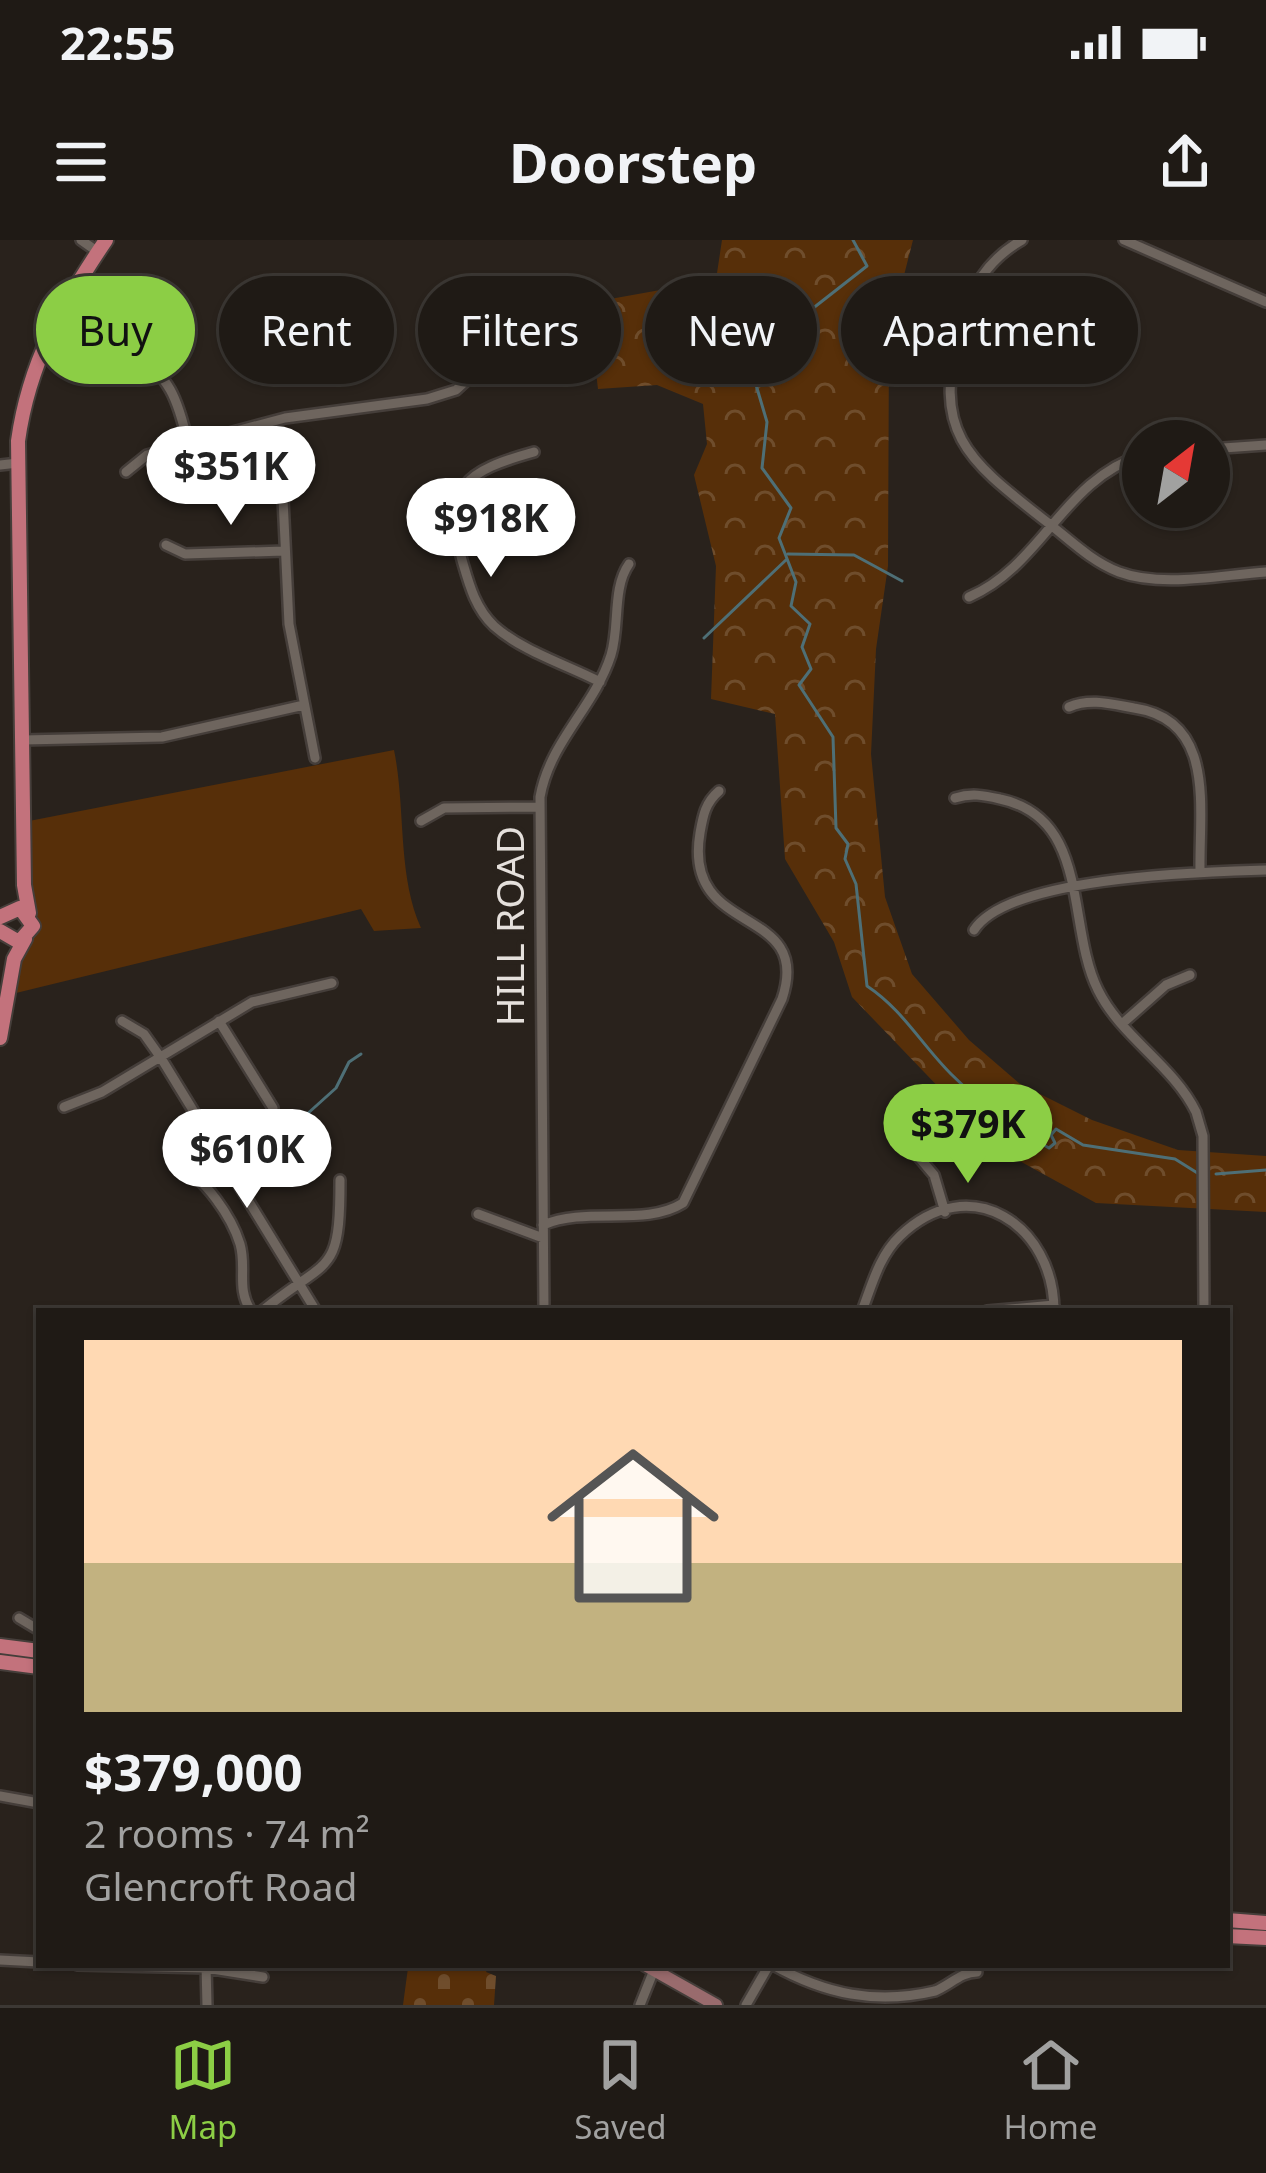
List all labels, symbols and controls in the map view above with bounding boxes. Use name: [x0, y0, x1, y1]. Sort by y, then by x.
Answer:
text: 22:55: [60, 12, 176, 73]
text: Doorstep: [509, 125, 757, 199]
icon: menu: [48, 129, 114, 195]
icon: share: [1152, 129, 1218, 195]
chip: Buy: [36, 276, 195, 384]
chip: Rent: [219, 276, 394, 384]
chip: Filters: [418, 276, 621, 384]
chip: New: [645, 276, 817, 384]
chip: Apartment: [841, 276, 1138, 384]
north arrow: [1122, 420, 1230, 528]
map controls: [1122, 420, 1230, 528]
pin: $351K: [147, 426, 315, 528]
text: $351K: [173, 438, 289, 491]
pin: $918K: [407, 478, 575, 580]
text: $918K: [433, 490, 549, 543]
street label: HILL ROAD: [482, 826, 535, 1026]
pin: $379K: [884, 1084, 1052, 1186]
text: $379K: [910, 1096, 1026, 1149]
pin: $610K: [163, 1109, 331, 1211]
text: $610K: [189, 1121, 305, 1174]
icon: home: [525, 1418, 741, 1634]
text: $379,000: [84, 1736, 303, 1806]
text: 2 rooms · 74 m²: [84, 1806, 370, 1859]
text: Glencroft Road: [84, 1859, 358, 1912]
tab: Map: [169, 2032, 237, 2149]
tab: Saved: [574, 2032, 667, 2149]
tab: Home: [1004, 2032, 1097, 2149]

